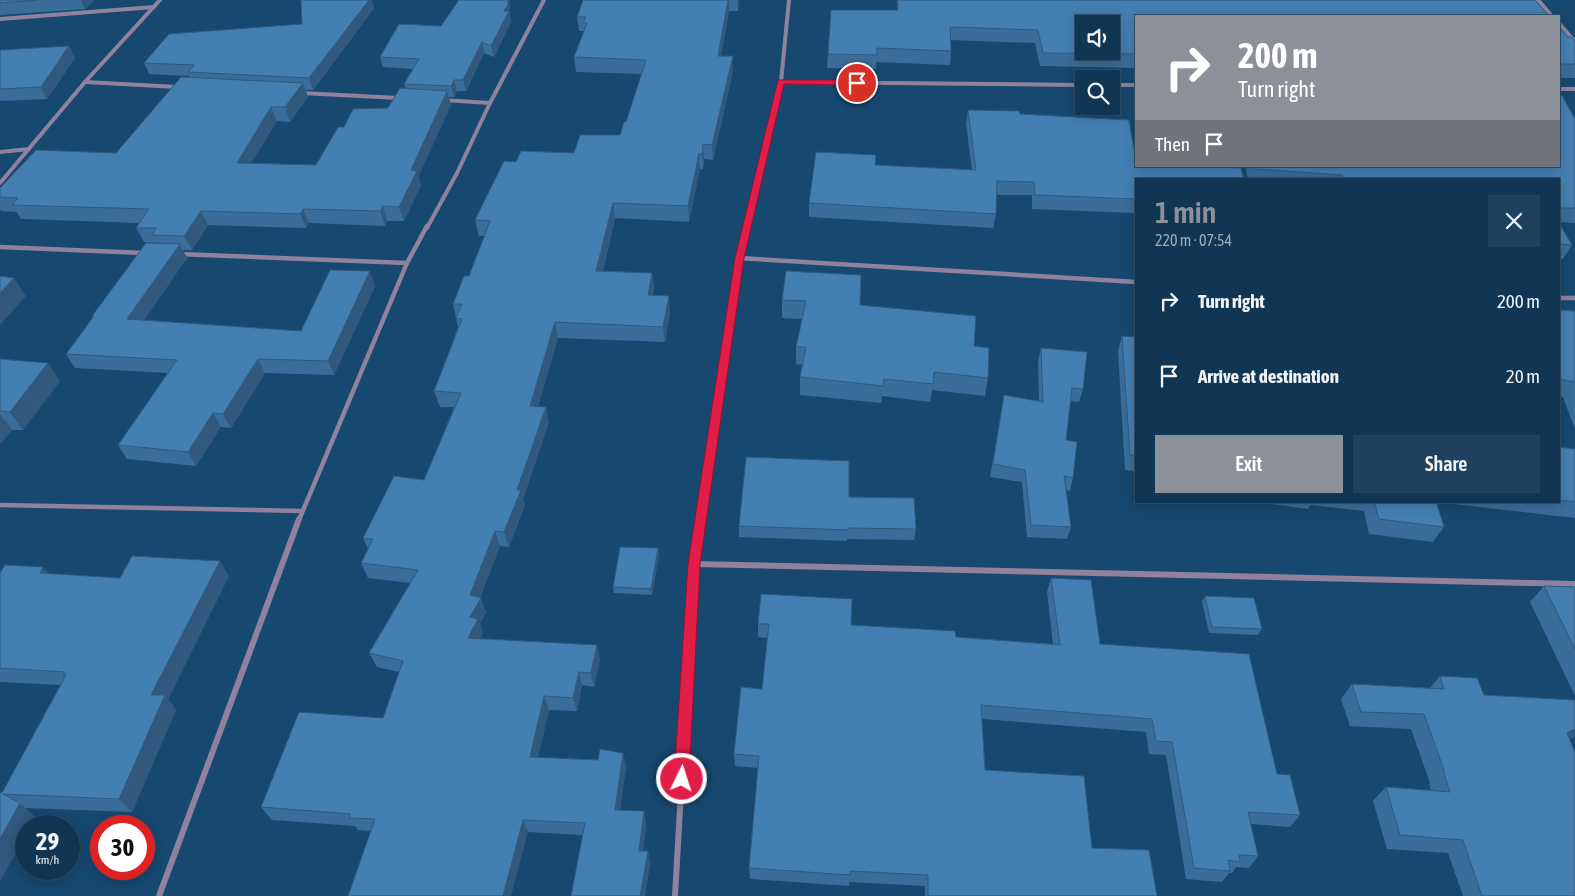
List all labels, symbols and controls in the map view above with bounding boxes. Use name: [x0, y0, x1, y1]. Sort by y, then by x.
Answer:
map controls: [1075, 15, 1120, 115]
button: sound: [1075, 15, 1120, 60]
icon: right: [1155, 35, 1220, 100]
text: 200 m: [1238, 35, 1317, 75]
pin: [836, 62, 878, 104]
icon: arrive: [843, 69, 871, 97]
button: search: [1075, 70, 1120, 115]
text: Turn right: [1238, 76, 1315, 102]
icon: arrive: [1200, 130, 1228, 158]
text: Then: [1155, 133, 1190, 155]
text: 1 min: [1155, 195, 1216, 229]
button: close: [1488, 195, 1540, 247]
text: 220 m · 07:54: [1155, 231, 1232, 249]
icon: right: [1155, 287, 1183, 315]
text: Turn right: [1198, 290, 1265, 312]
text: 200 m: [1497, 290, 1540, 312]
icon: arrive: [1155, 362, 1183, 390]
text: Arrive at destination: [1198, 365, 1339, 387]
text: 20 m: [1506, 365, 1540, 387]
button: Exit: [1155, 435, 1343, 493]
button: Share: [1353, 435, 1540, 493]
position arrow: [655, 752, 707, 804]
speed limit sign: 30: [90, 815, 155, 880]
text: 29: [36, 827, 59, 855]
text: km/h: [36, 853, 59, 867]

